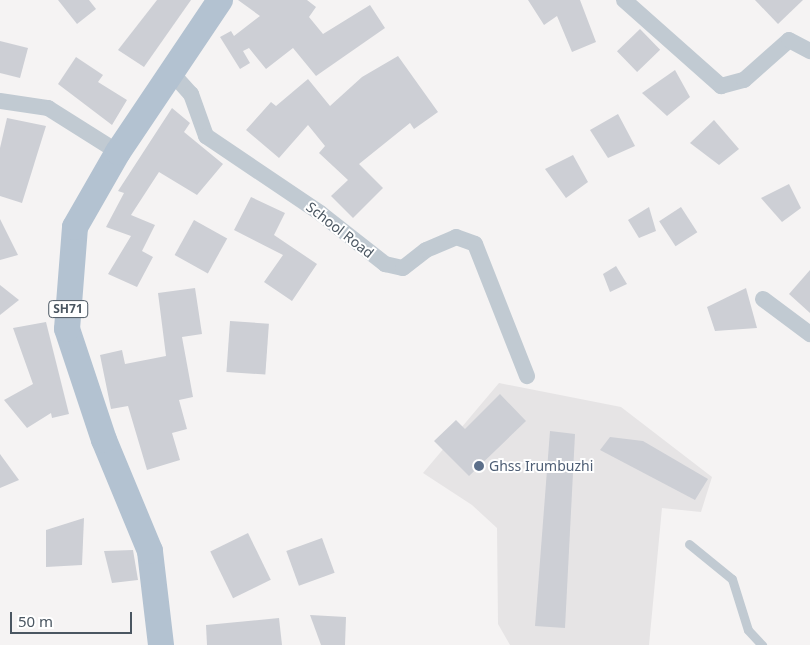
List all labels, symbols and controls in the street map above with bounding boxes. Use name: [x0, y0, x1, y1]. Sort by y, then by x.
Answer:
street label: School Road: [303, 198, 377, 262]
road number: SH71: [48, 300, 88, 318]
place label: Ghss Irumbuzhi: [489, 458, 593, 474]
marker: Ghss Irumbuzhi: [473, 460, 485, 472]
scale bar: [12, 602, 135, 634]
text: 50 m: [18, 611, 53, 631]

